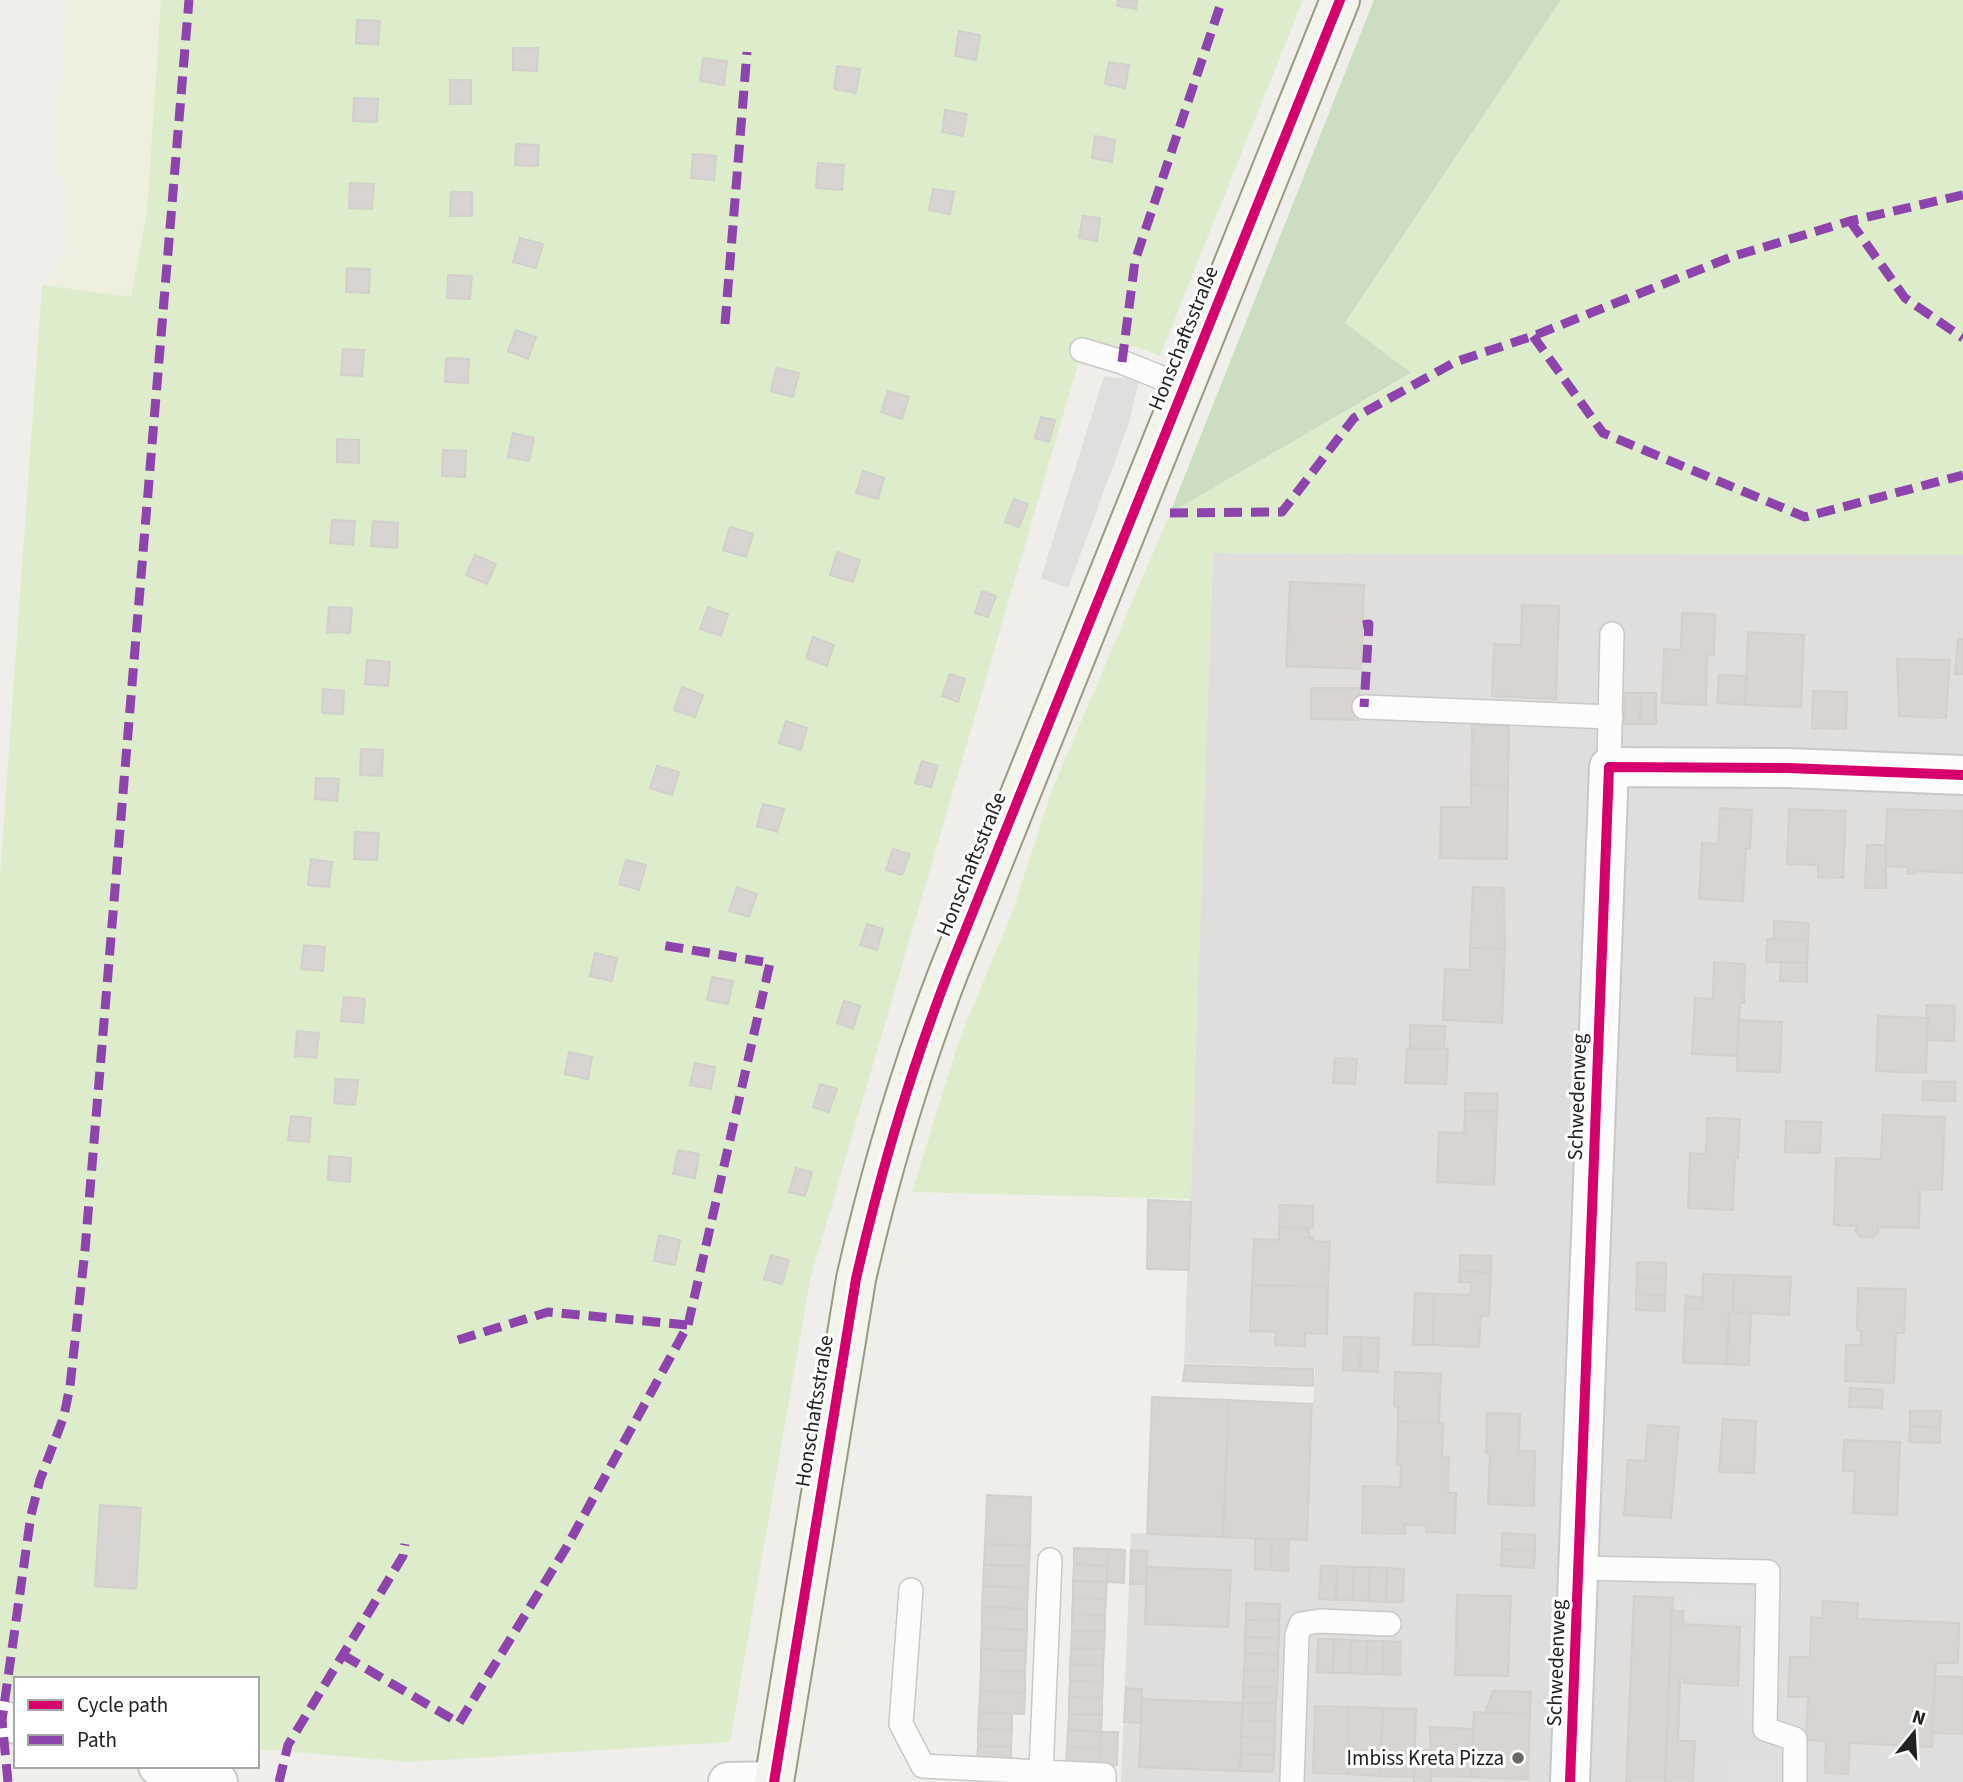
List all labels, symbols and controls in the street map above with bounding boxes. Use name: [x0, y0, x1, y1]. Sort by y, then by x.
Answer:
street label: Honschaftsstraße: [1140, 261, 1226, 415]
street label: Honschaftsstraße: [928, 787, 1014, 941]
street label: Schwedenweg: [1560, 1033, 1594, 1161]
street label: Honschaftsstraße: [787, 1333, 841, 1489]
street label: Schwedenweg: [1539, 1599, 1573, 1727]
legend: [14, 1677, 259, 1768]
text: Cycle path: [77, 1690, 168, 1720]
north arrow: [1879, 1698, 1949, 1768]
text: N: [1909, 1703, 1929, 1733]
text: Path: [77, 1725, 117, 1755]
place label: Imbiss Kreta Pizza: [1347, 1743, 1504, 1773]
marker: Imbiss Kreta Pizza: [1510, 1750, 1526, 1766]

